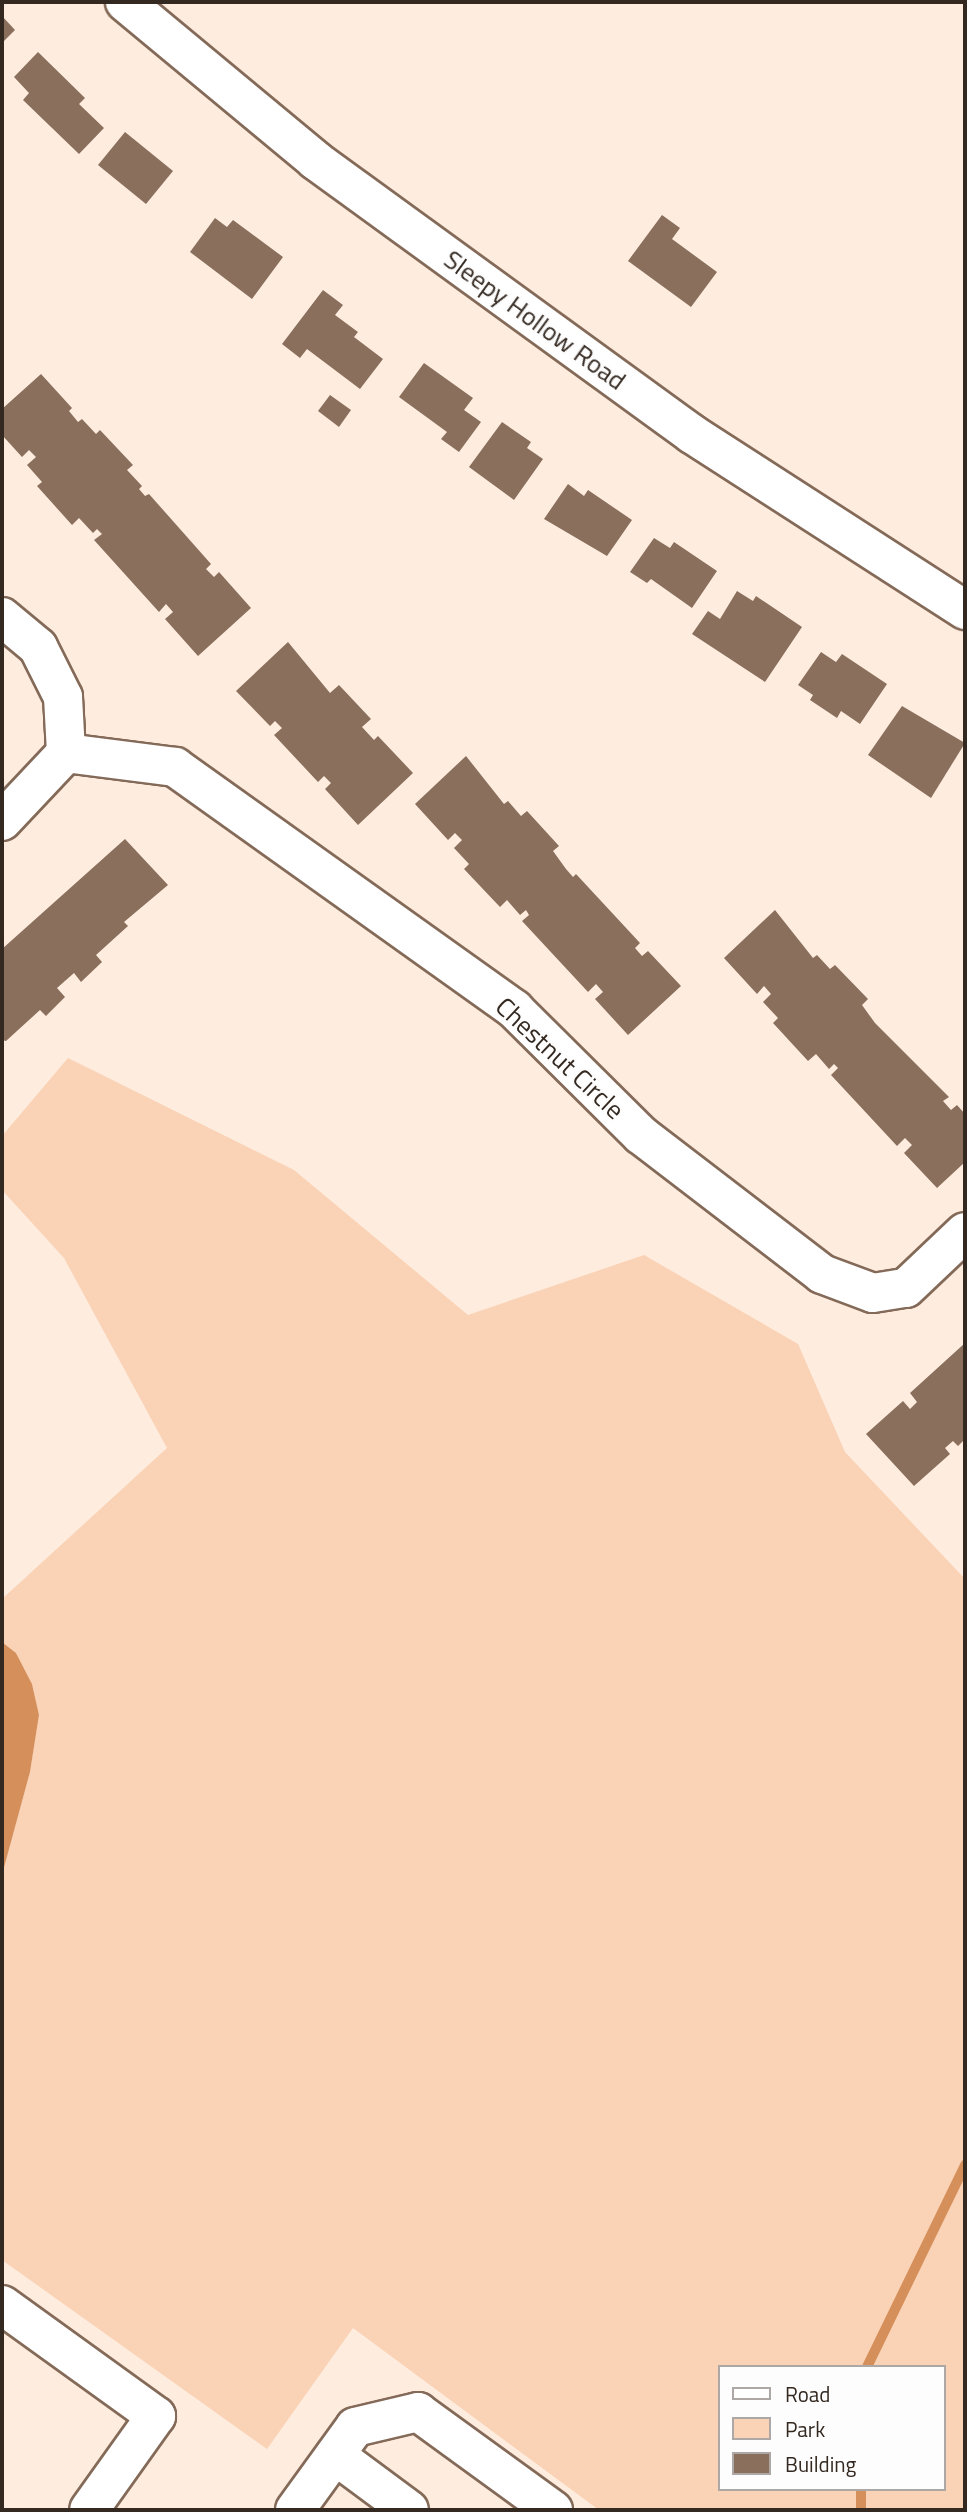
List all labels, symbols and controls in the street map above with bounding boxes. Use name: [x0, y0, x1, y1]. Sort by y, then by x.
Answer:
street label: Sleepy Hollow Road: [438, 244, 632, 396]
street label: Chestnut Circle: [489, 991, 631, 1125]
legend: [718, 2365, 946, 2491]
text: Road: [785, 2378, 830, 2410]
text: Park: [785, 2413, 825, 2445]
text: Building: [785, 2448, 856, 2480]

